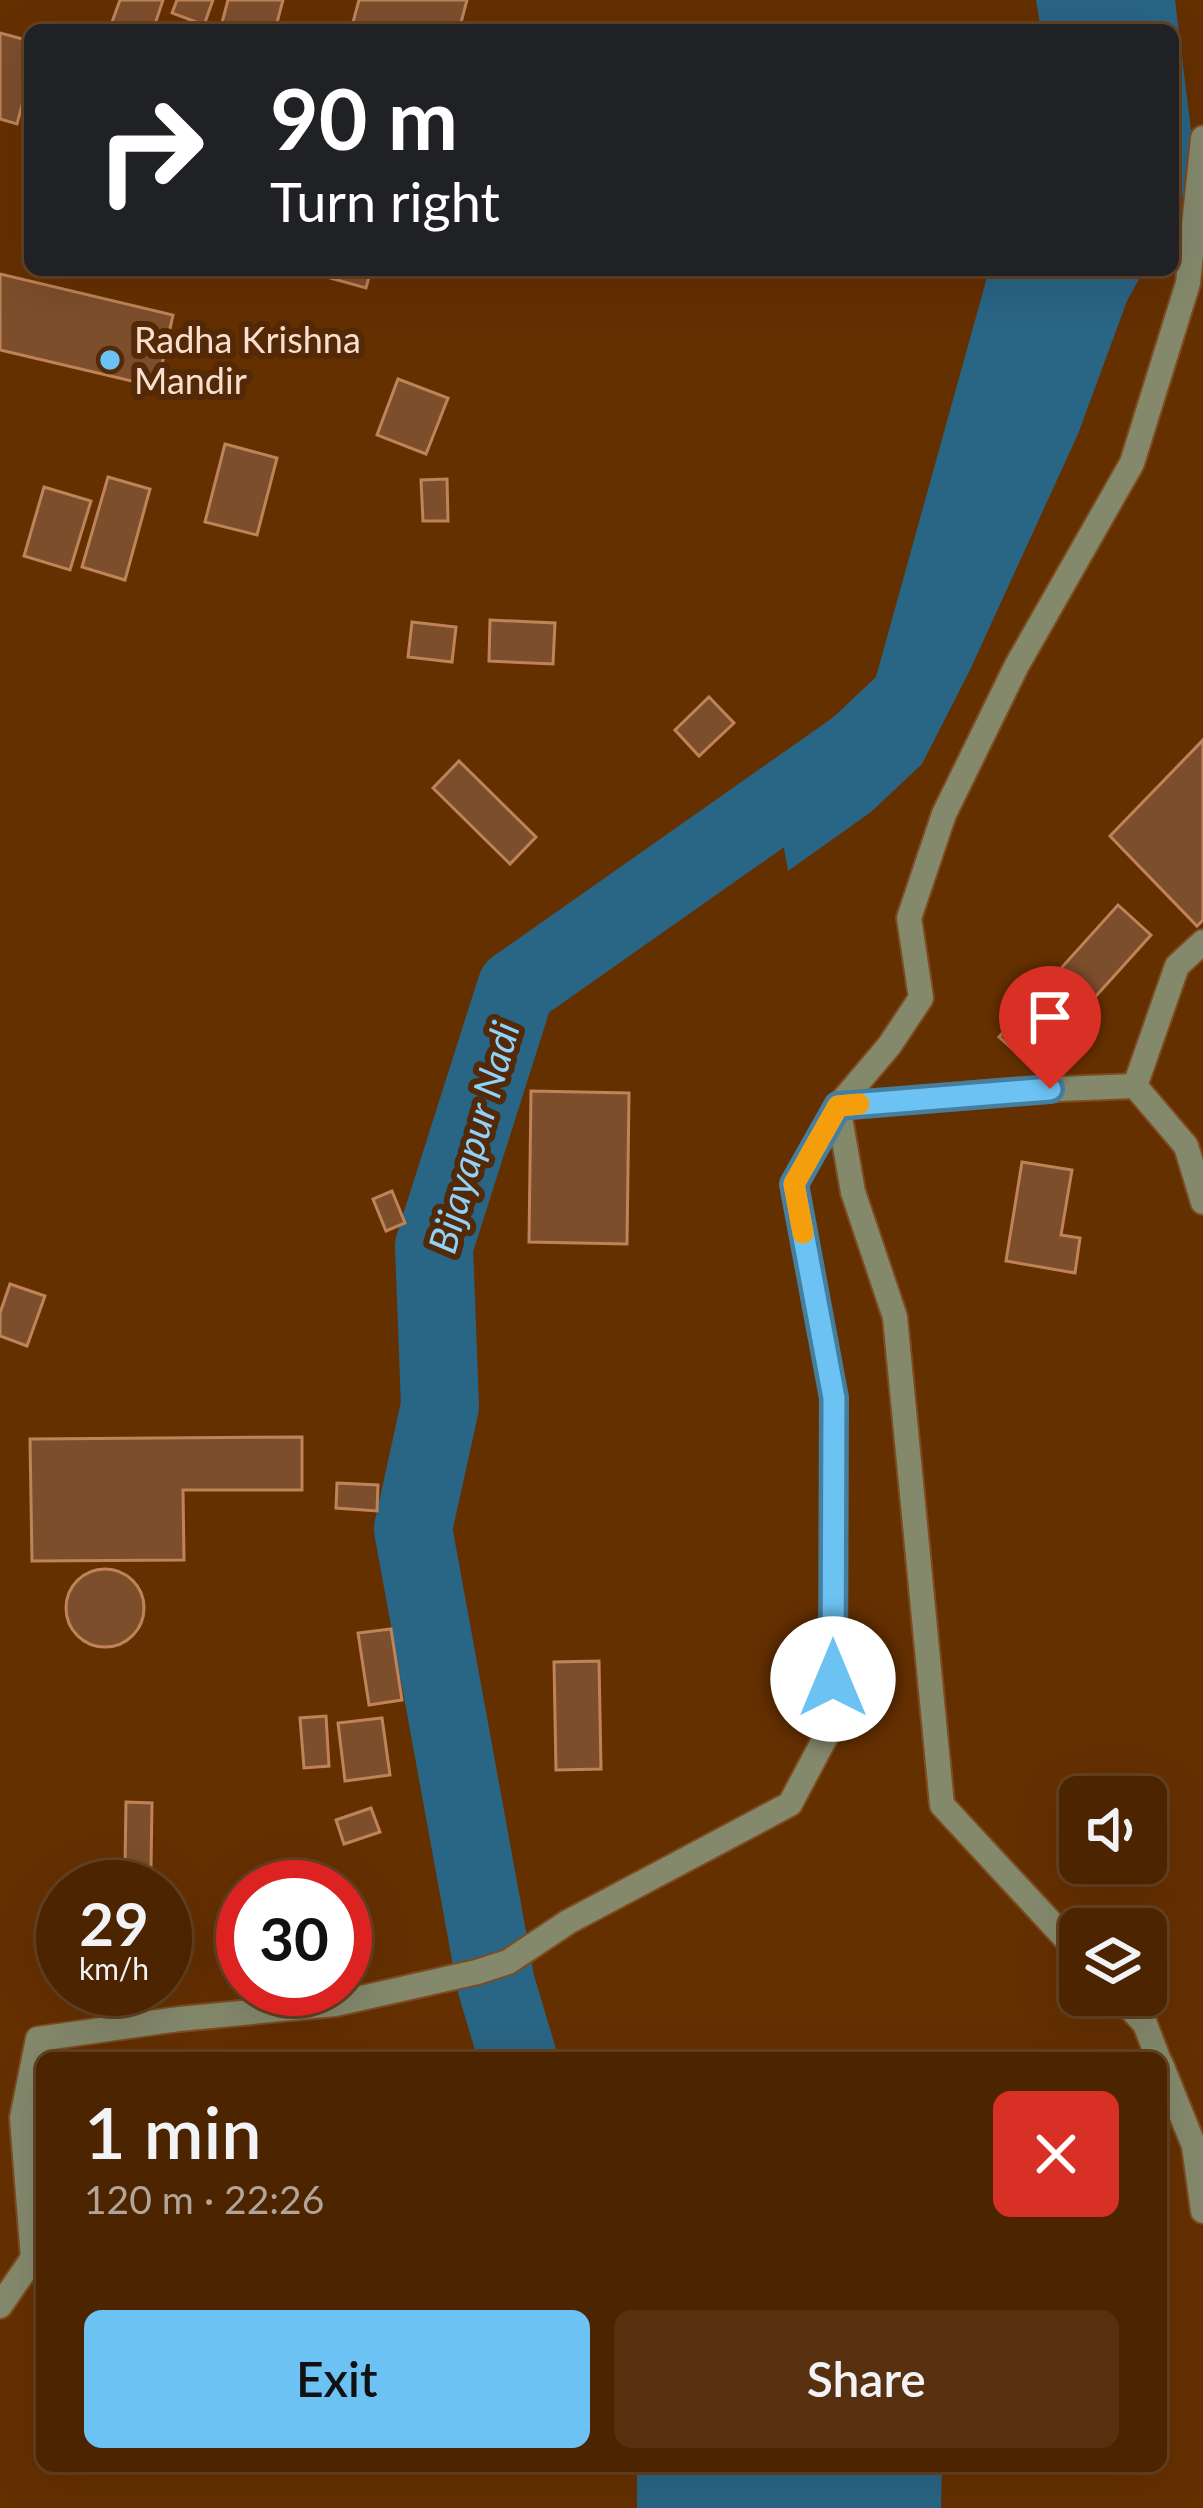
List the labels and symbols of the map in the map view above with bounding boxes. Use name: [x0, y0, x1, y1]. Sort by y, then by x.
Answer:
place label: Radha Krishna Mandir: [134, 317, 361, 402]
marker: Radha Krishna Mandir: [97, 347, 123, 373]
pin: [999, 966, 1101, 1089]
water label: Bijayapur Nadi: [418, 1016, 528, 1258]
position arrow: [770, 1616, 896, 1742]
speed limit sign: 30: [216, 1860, 372, 2016]

